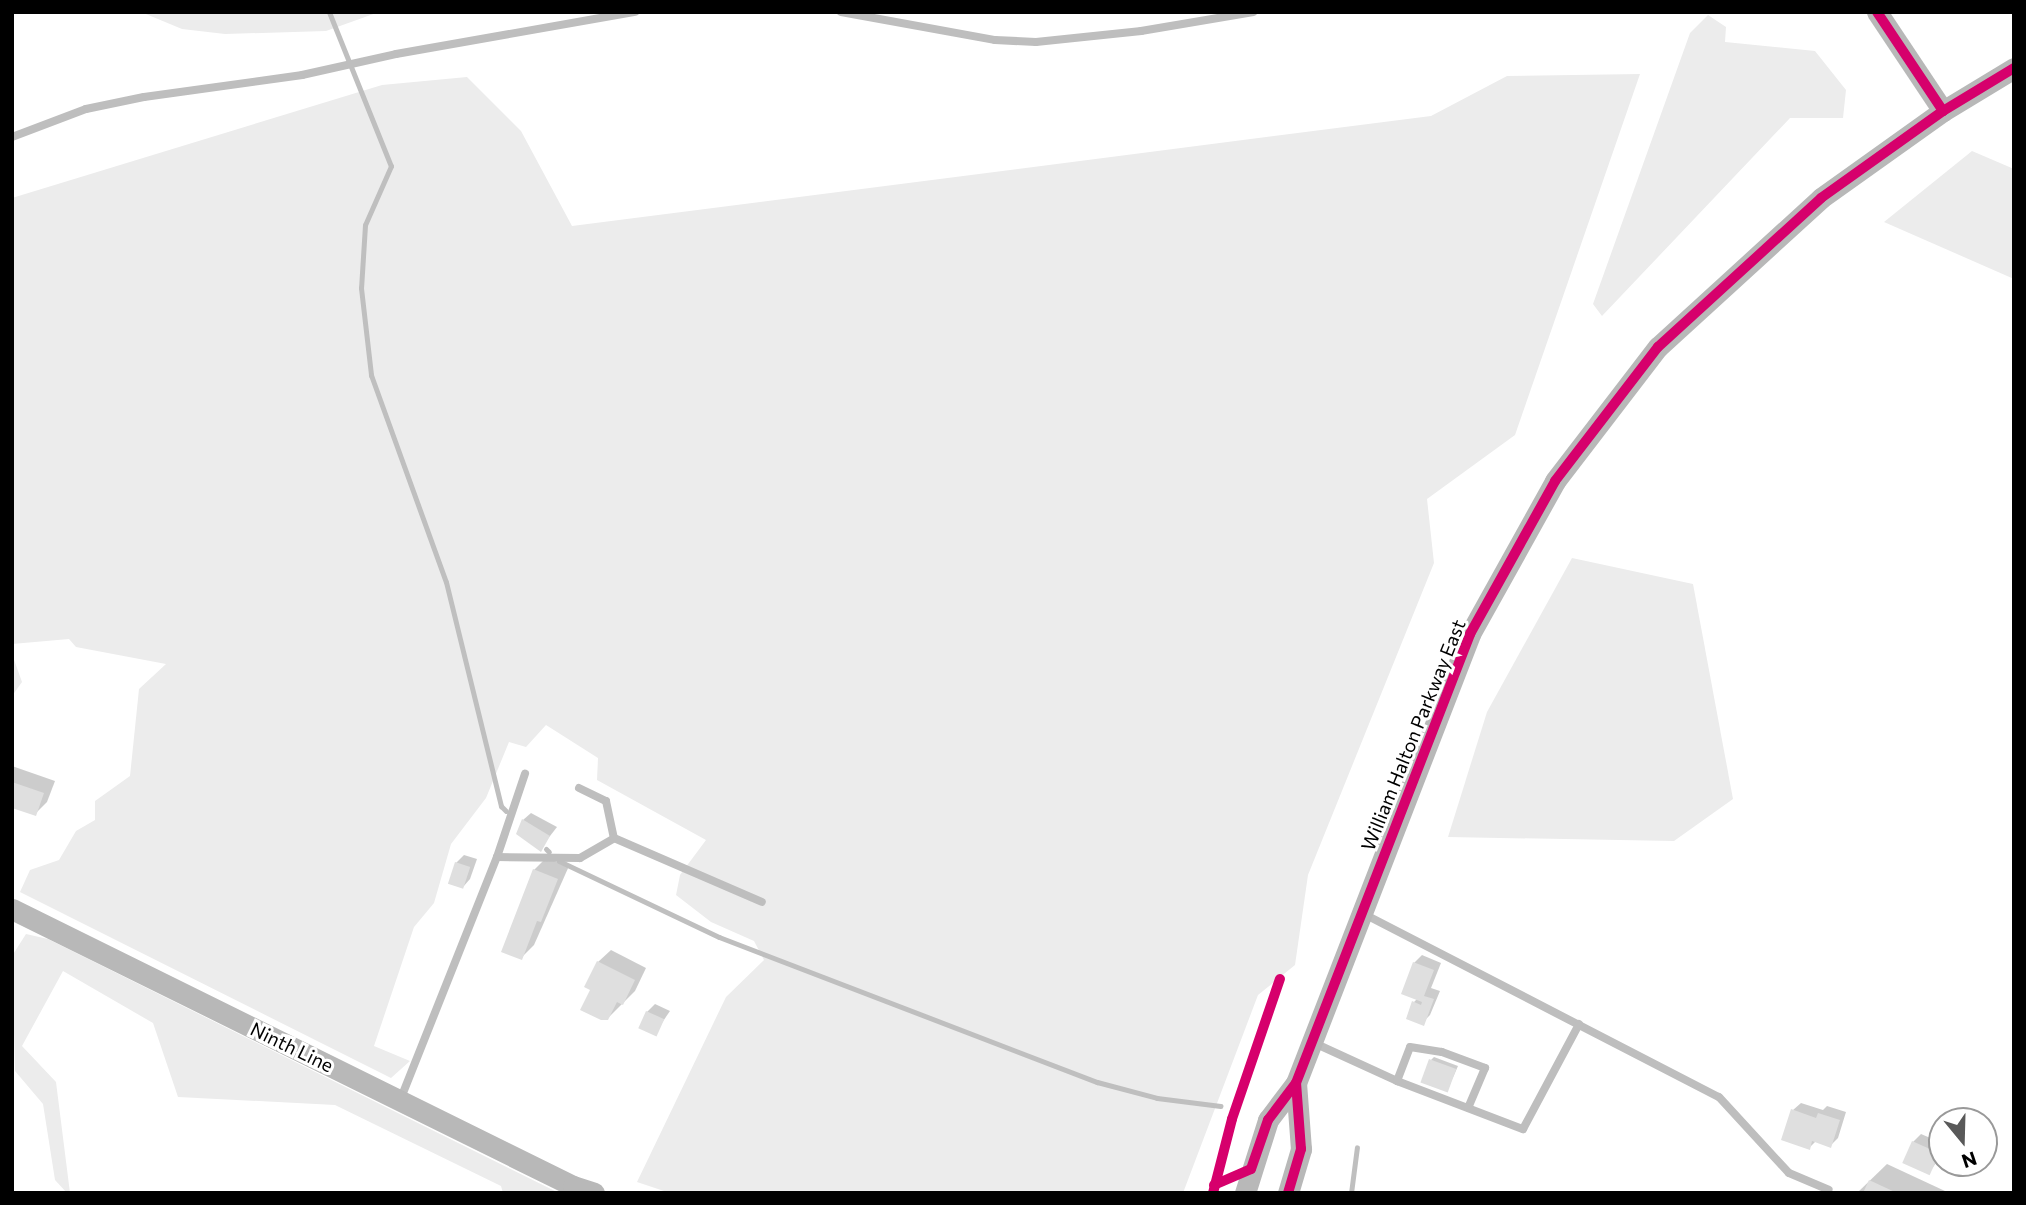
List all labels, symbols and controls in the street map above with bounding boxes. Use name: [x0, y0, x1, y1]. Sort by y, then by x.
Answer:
street label: William Halton Parkway East: [1356, 616, 1470, 854]
street label: Ninth Line: [247, 1017, 337, 1077]
north arrow: [1928, 1107, 1998, 1177]
text: N: [1959, 1147, 1980, 1174]

